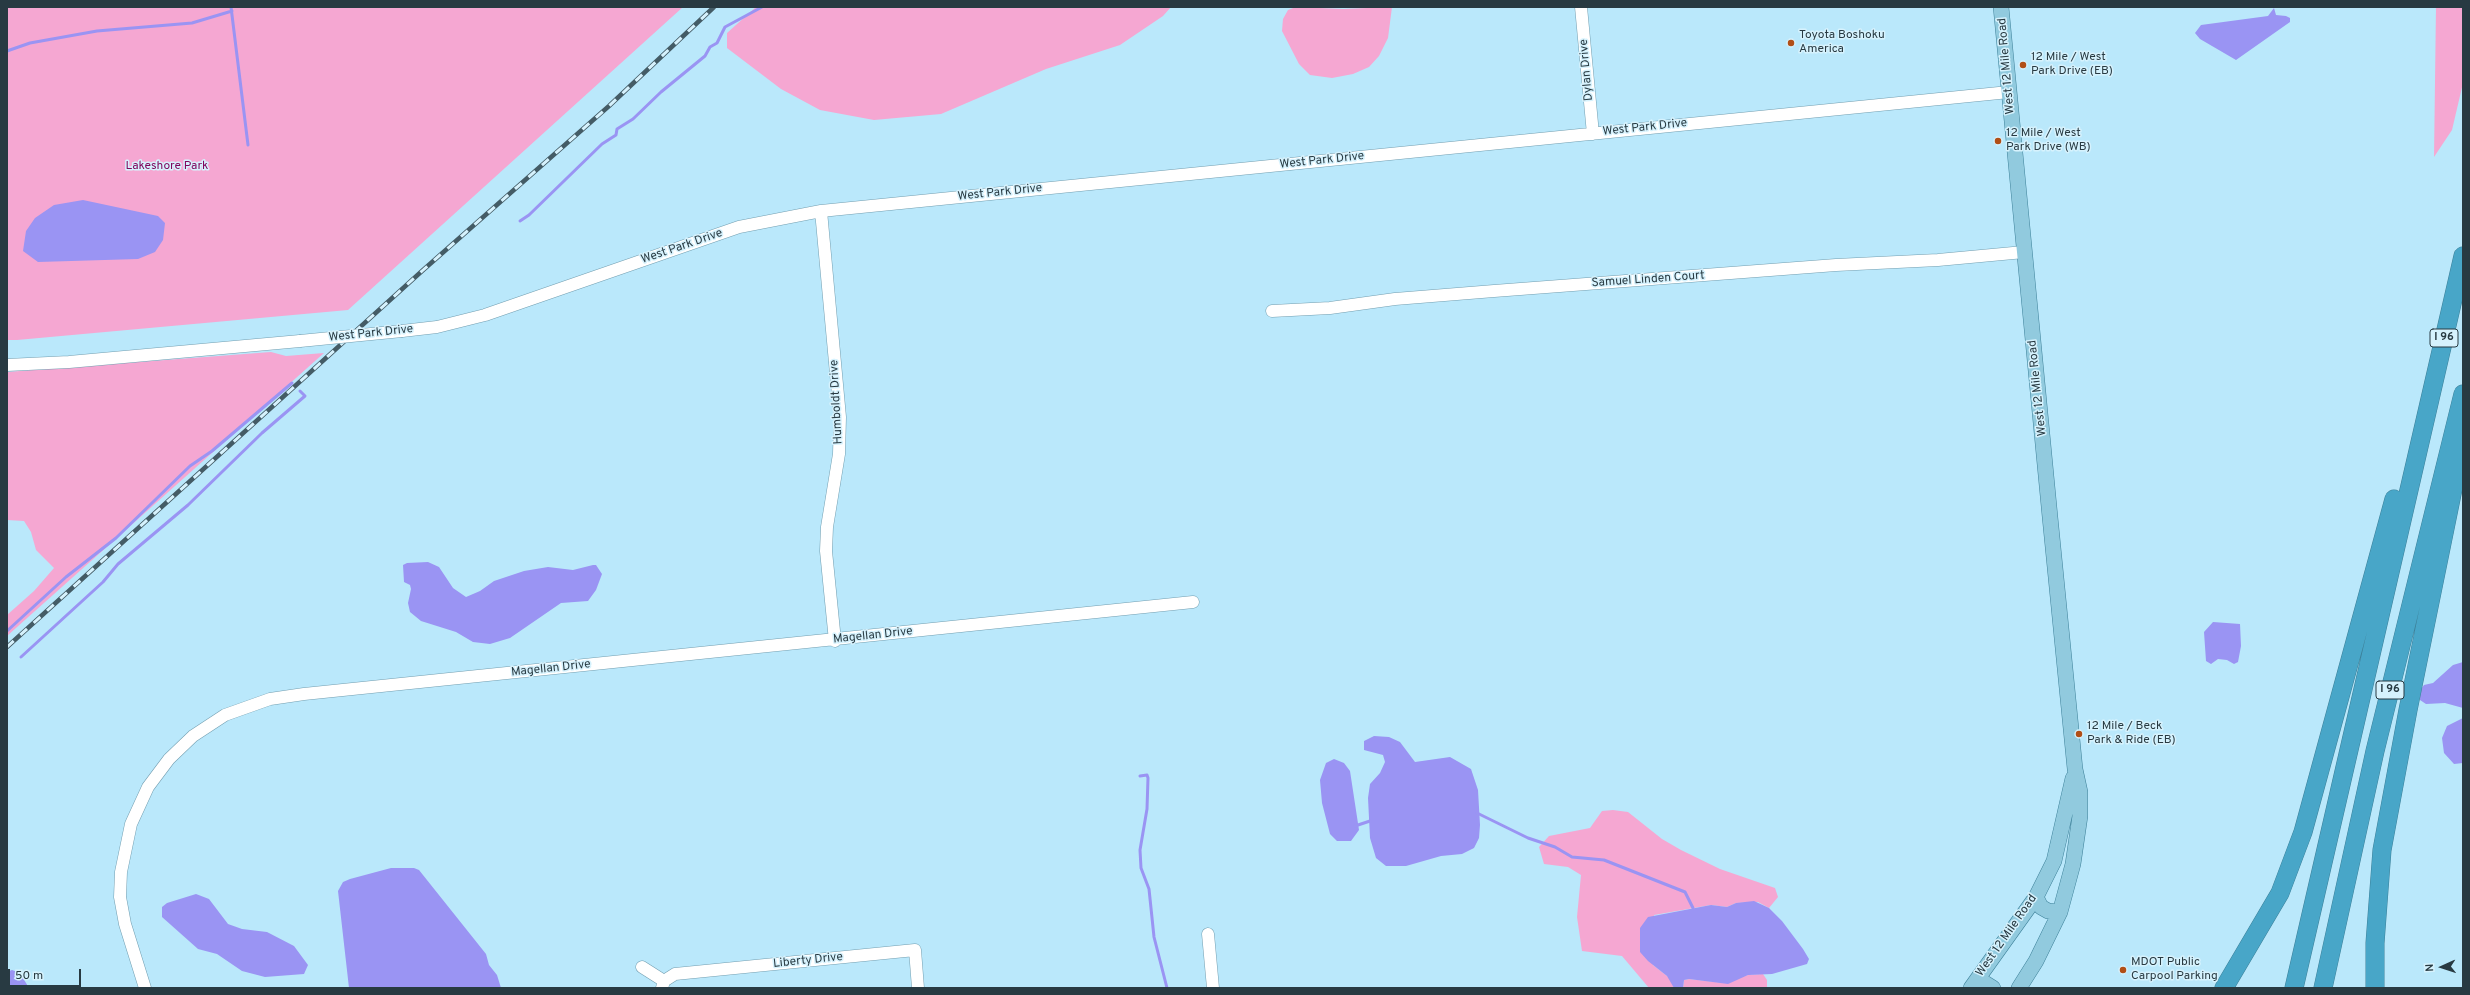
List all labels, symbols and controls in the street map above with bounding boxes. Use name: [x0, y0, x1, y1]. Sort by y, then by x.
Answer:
street label: West 12 Mile Road: [1996, 17, 2018, 115]
place label: Toyota Boshoku America: [1799, 29, 1885, 57]
street label: Dylan Drive: [1577, 38, 1597, 102]
marker: Toyota Boshoku America: [1786, 38, 1796, 48]
place label: 12 Mile / West Park Drive (EB): [2031, 51, 2113, 79]
marker: 12 Mile / West Park Drive (EB): [2018, 60, 2028, 70]
street label: West Park Drive: [1602, 116, 1688, 140]
place label: 12 Mile / West Park Drive (WB): [2006, 127, 2091, 155]
marker: 12 Mile / West Park Drive (WB): [1993, 136, 2003, 146]
street label: West Park Drive: [1279, 149, 1365, 173]
park label: Lakeshore Park: [126, 160, 208, 174]
street label: West Park Drive: [957, 181, 1043, 205]
street label: West Park Drive: [639, 226, 725, 268]
street label: Samuel Linden Court: [1591, 269, 1705, 291]
street label: West Park Drive: [328, 322, 414, 346]
road number: I 96: [2430, 329, 2458, 347]
street label: West 12 Mile Road: [2026, 339, 2050, 437]
street label: Humboldt Drive: [828, 359, 846, 445]
street label: Magellan Drive: [833, 625, 913, 647]
street label: Magellan Drive: [511, 658, 591, 680]
road number: I 96: [2376, 681, 2404, 699]
place label: 12 Mile / Beck Park & Ride (EB): [2087, 720, 2176, 748]
marker: 12 Mile / Beck Park & Ride (EB): [2074, 729, 2084, 739]
street label: West 12 Mile Road: [1973, 892, 2041, 980]
north arrow: [2422, 947, 2462, 987]
street label: Liberty Drive: [772, 950, 844, 972]
place label: MDOT Public Carpool Parking: [2131, 956, 2218, 984]
scale bar: [10, 961, 83, 987]
text: N: [2423, 963, 2437, 972]
marker: MDOT Public Carpool Parking: [2118, 965, 2128, 975]
text: 50 m: [15, 968, 43, 984]

